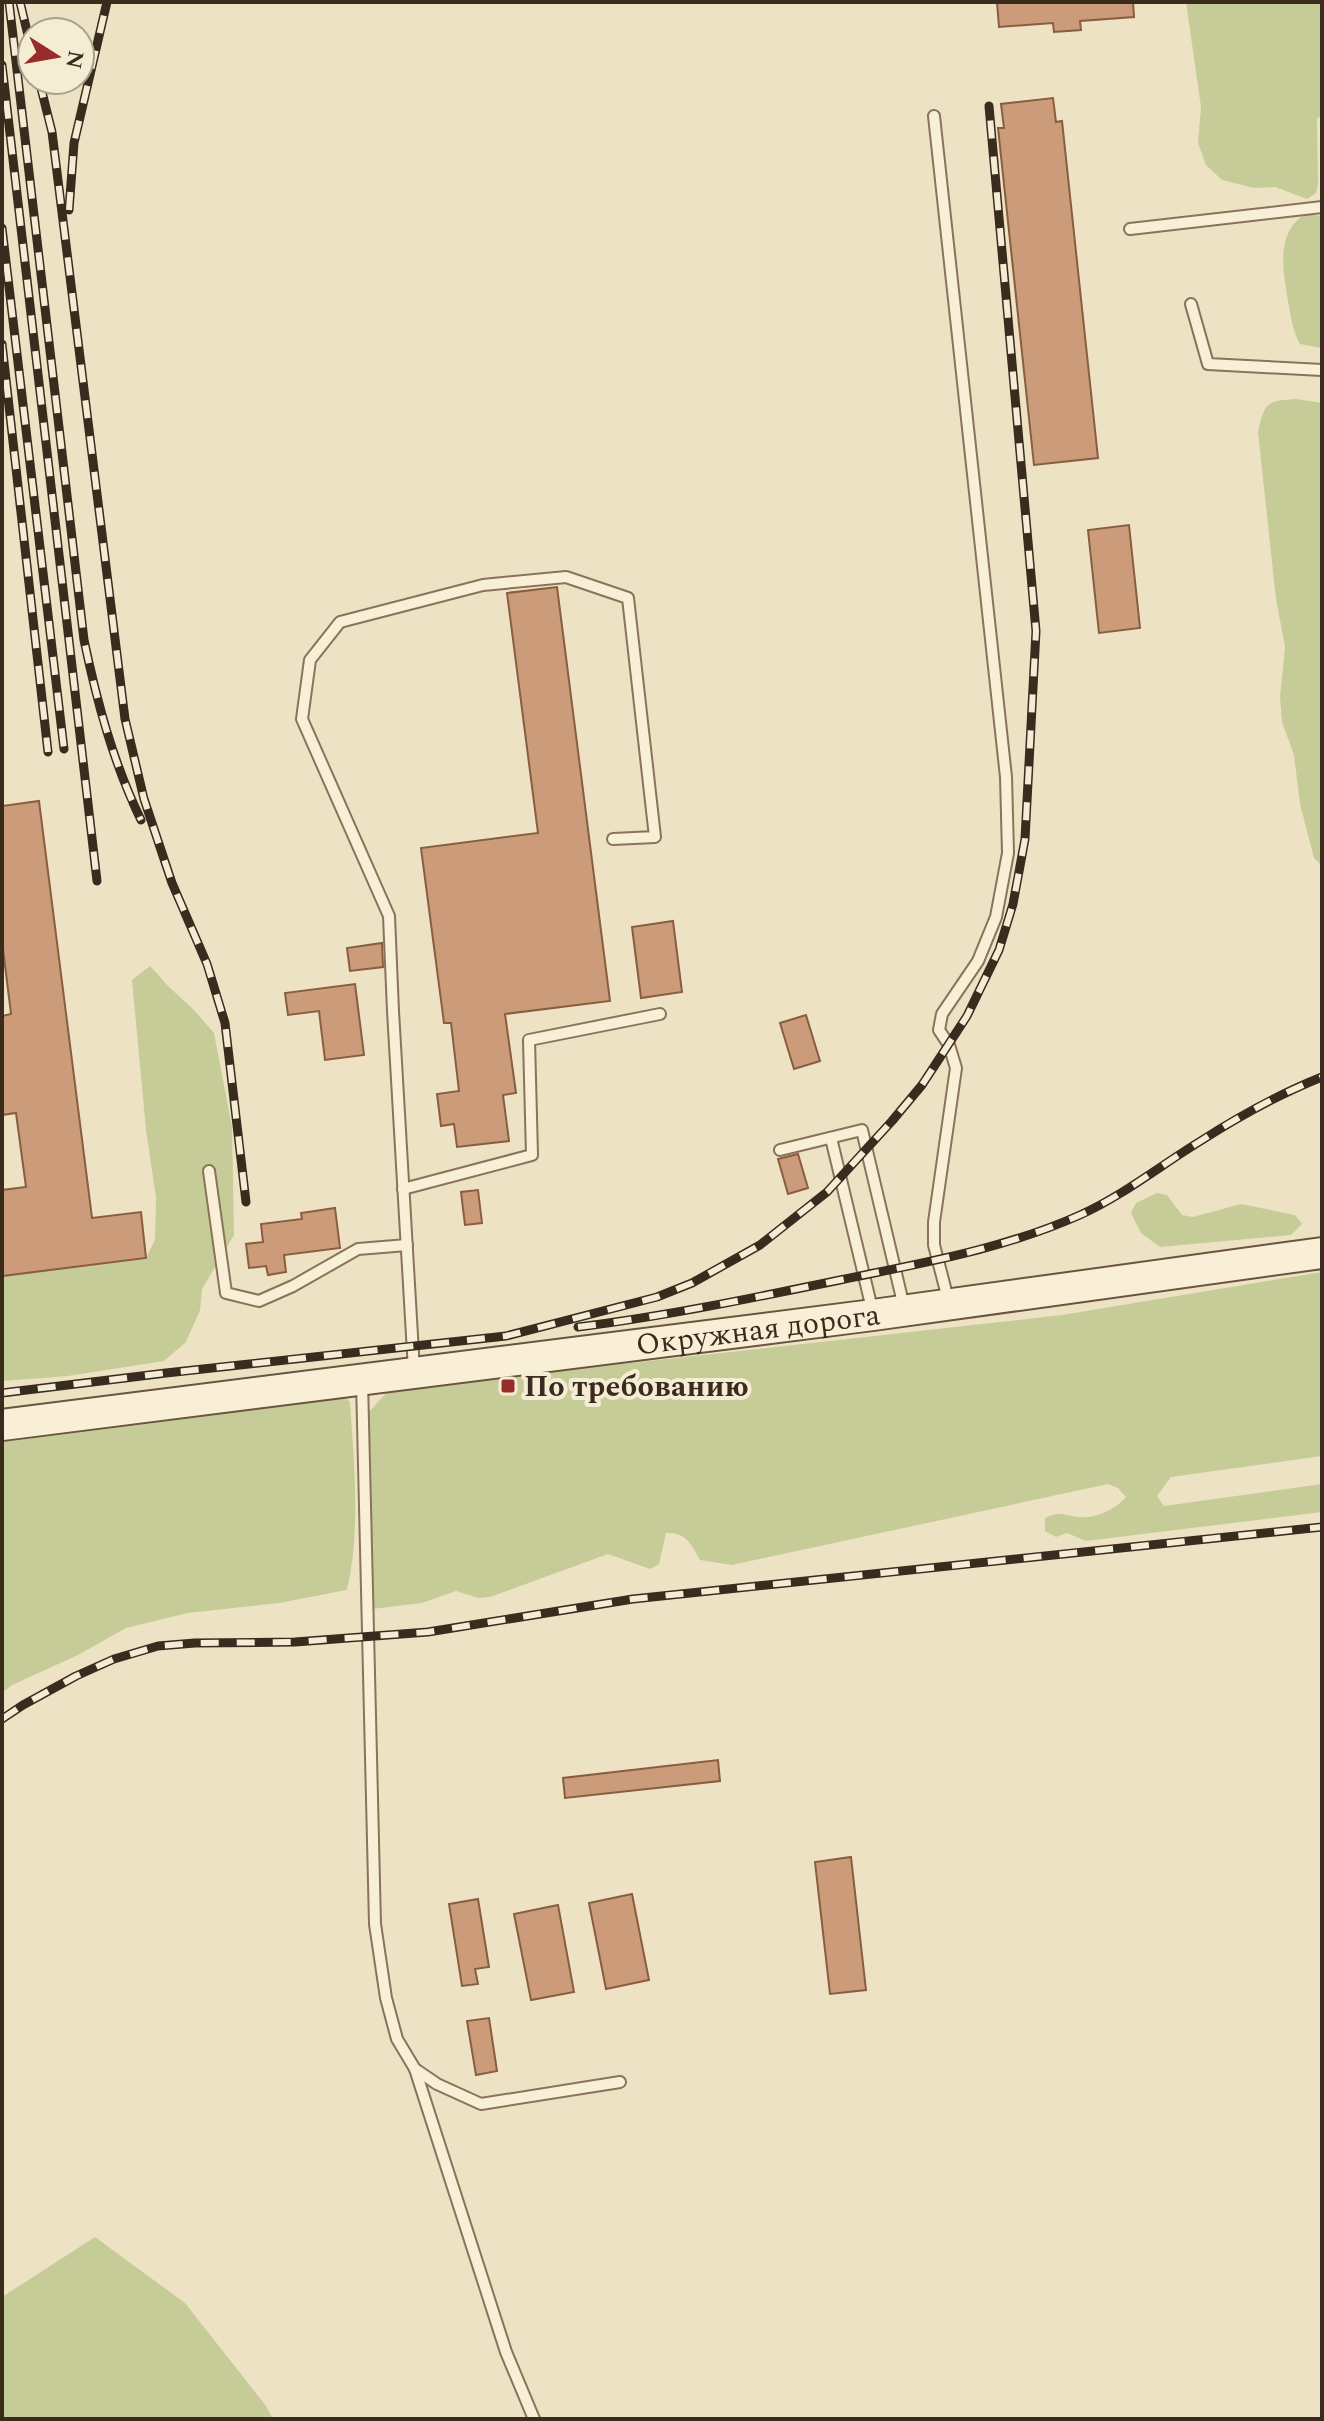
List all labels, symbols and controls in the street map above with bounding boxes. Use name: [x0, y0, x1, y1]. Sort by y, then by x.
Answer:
north arrow: [16, 16, 96, 96]
text: N: [56, 48, 92, 72]
street label: Окружная дорога: [633, 1292, 883, 1369]
place label: По требованию: [524, 1364, 749, 1410]
marker: По требованию: [499, 1377, 517, 1395]

